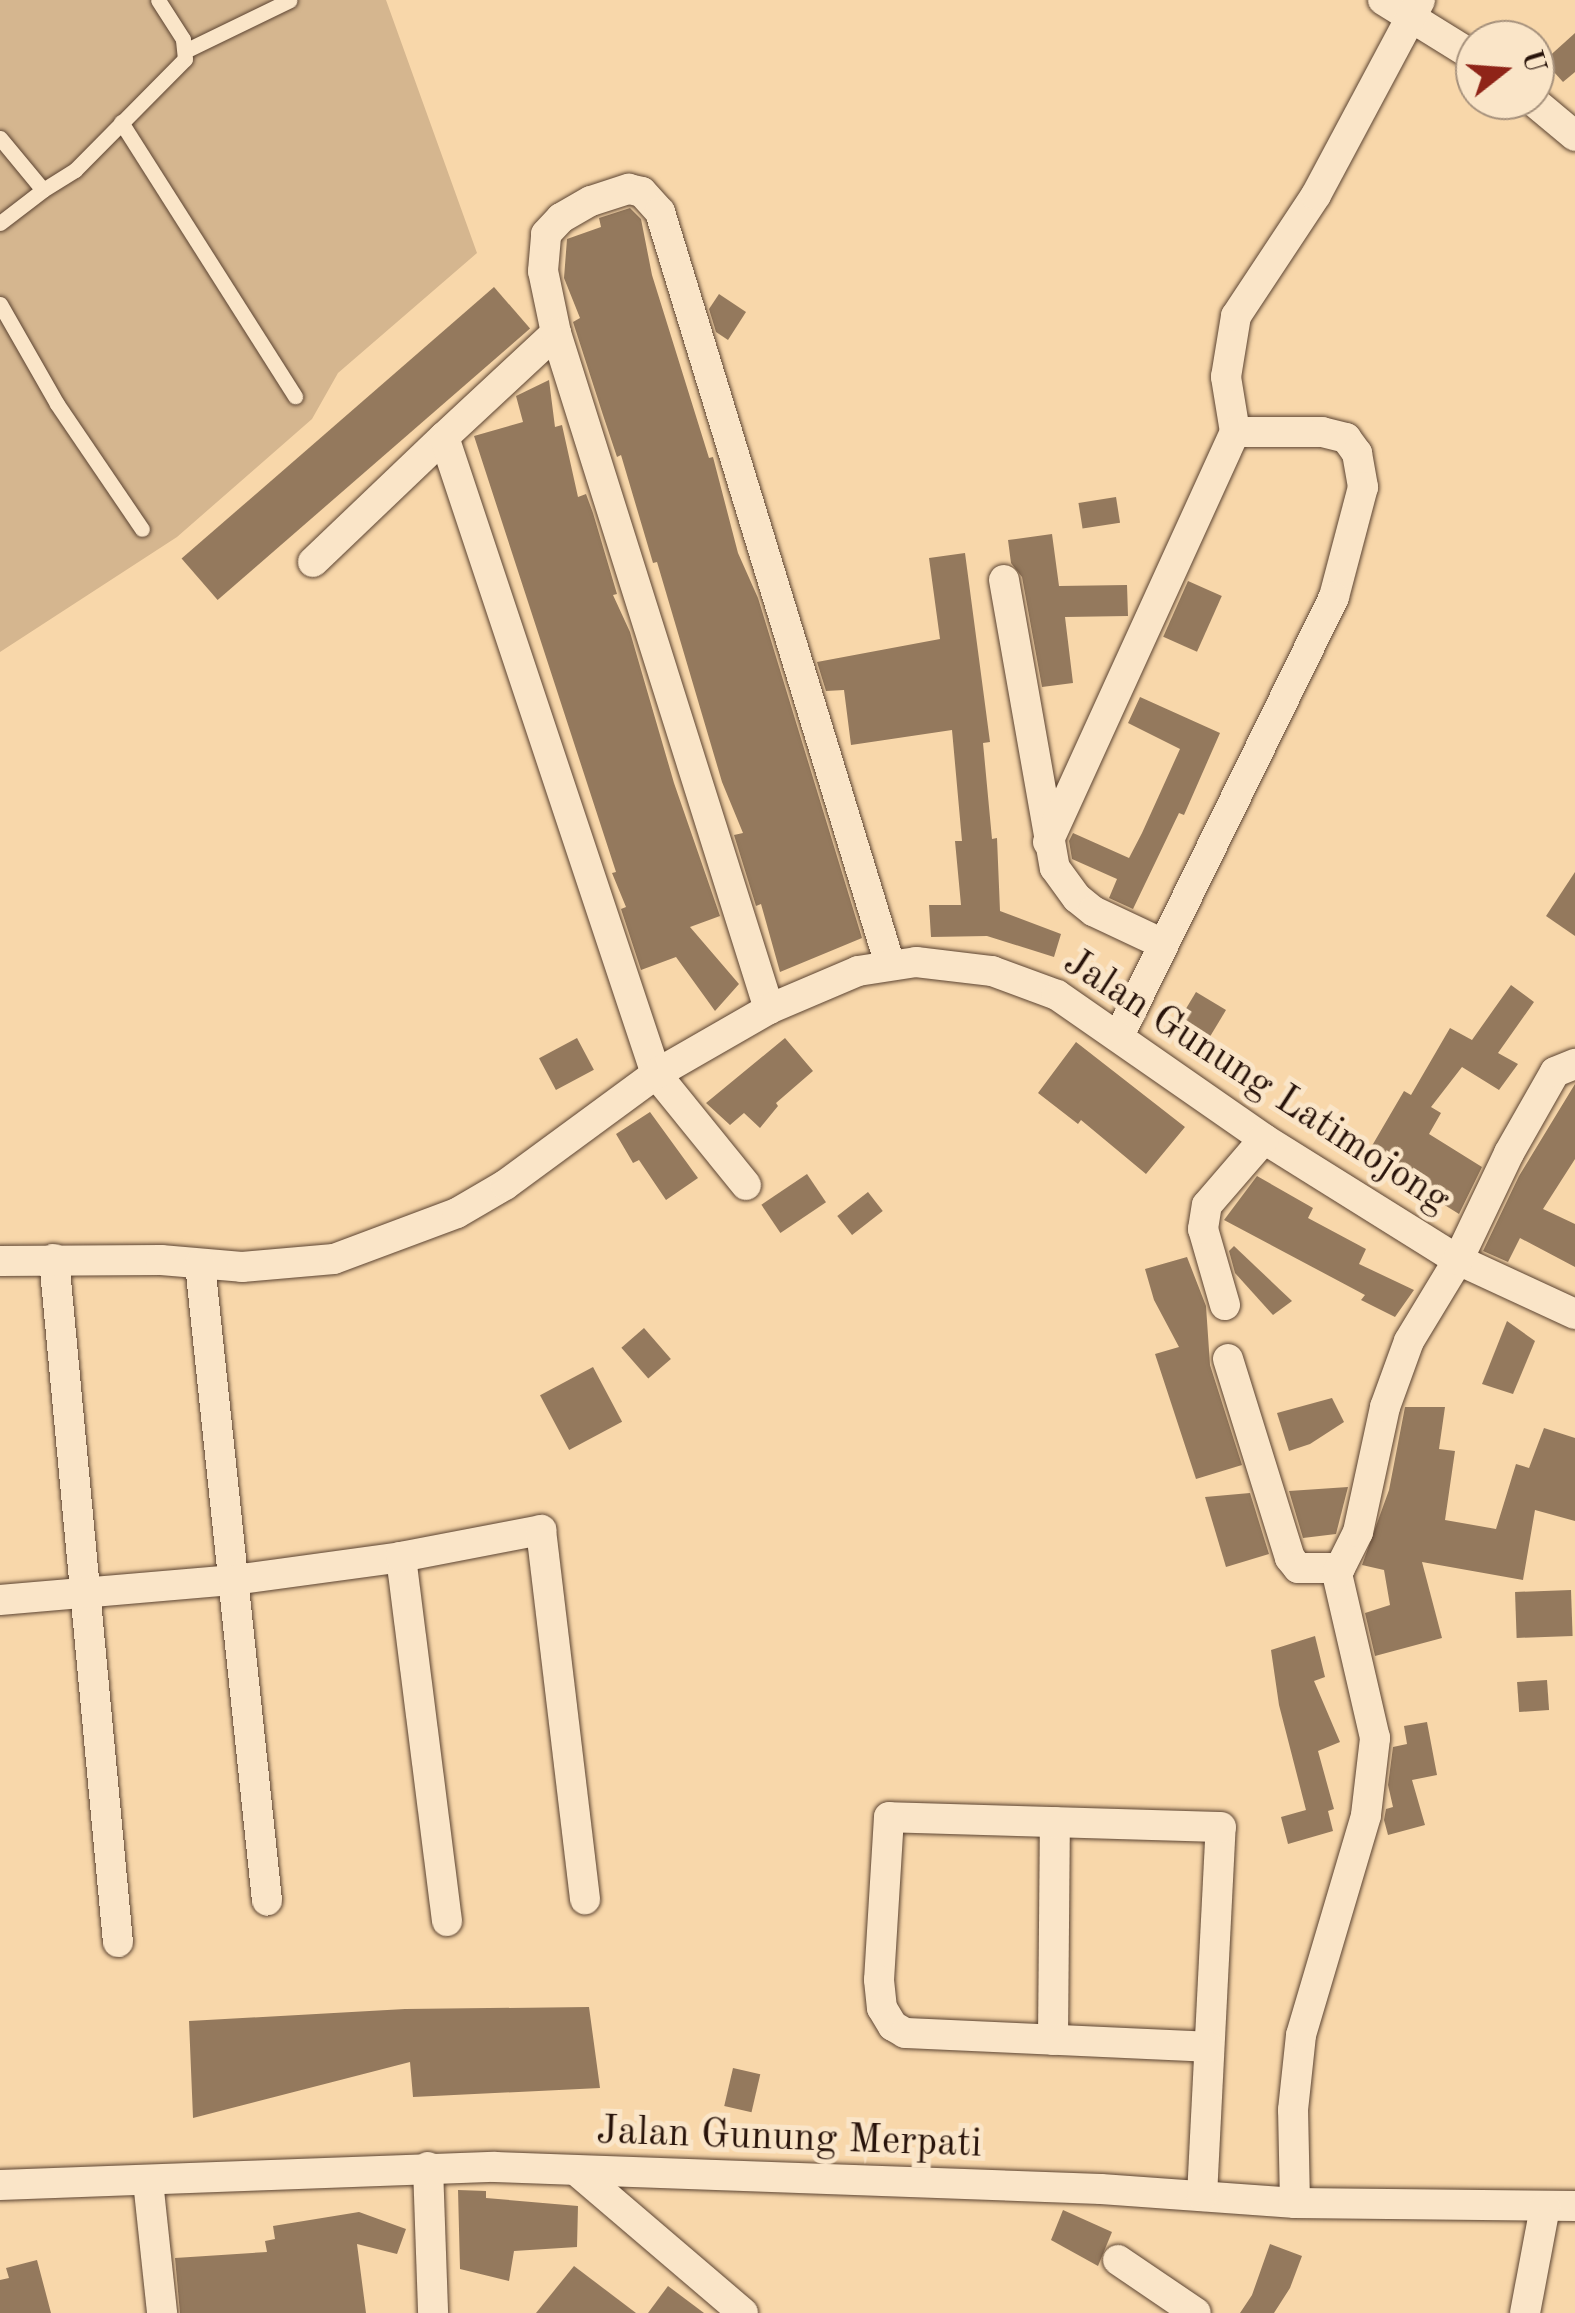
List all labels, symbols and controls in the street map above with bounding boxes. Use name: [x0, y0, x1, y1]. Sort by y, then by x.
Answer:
north arrow: [1455, 20, 1555, 120]
text: U: [1515, 47, 1548, 77]
street label: Jalan Gunung Latimojong: [1054, 939, 1458, 1225]
street label: Jalan Gunung Merpati: [595, 2108, 983, 2170]

